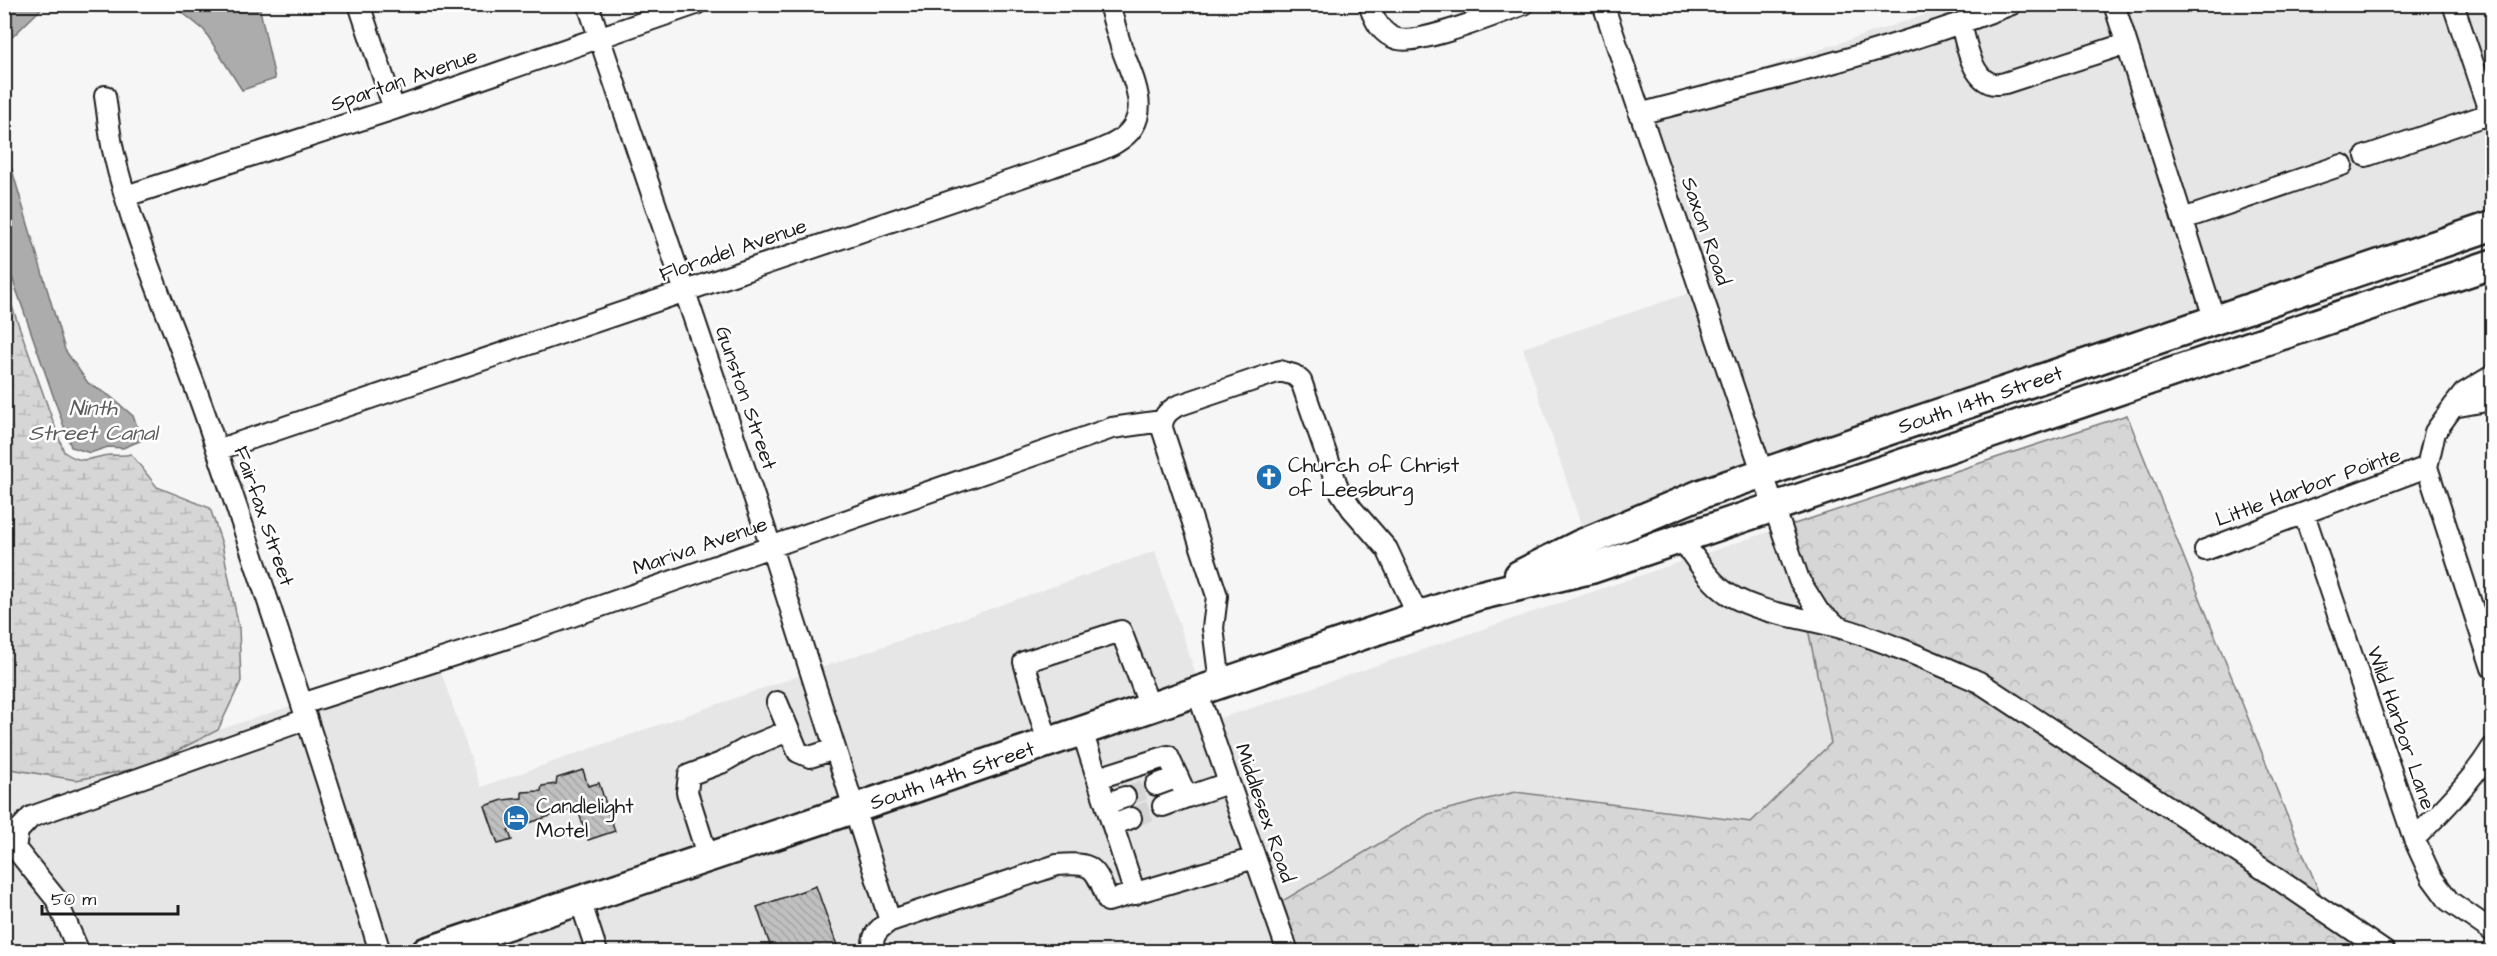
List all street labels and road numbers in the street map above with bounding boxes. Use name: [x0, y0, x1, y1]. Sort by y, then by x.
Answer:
street label: Spartan Avenue: [327, 41, 482, 120]
street label: Saxon Road: [1674, 173, 1738, 289]
street label: Floradel Avenue: [655, 211, 811, 289]
street label: Gunston Street: [708, 322, 784, 474]
street label: South 14th Street: [1894, 358, 2067, 441]
street label: Little Harbor Pointe: [2211, 440, 2405, 534]
street label: Fairfax Street: [226, 442, 302, 590]
street label: Mariva Avenue: [629, 509, 771, 583]
street label: Wild Harbor Lane: [2359, 642, 2443, 814]
street label: South 14th Street: [866, 733, 1039, 817]
street label: Middlesex Road: [1228, 740, 1302, 887]

